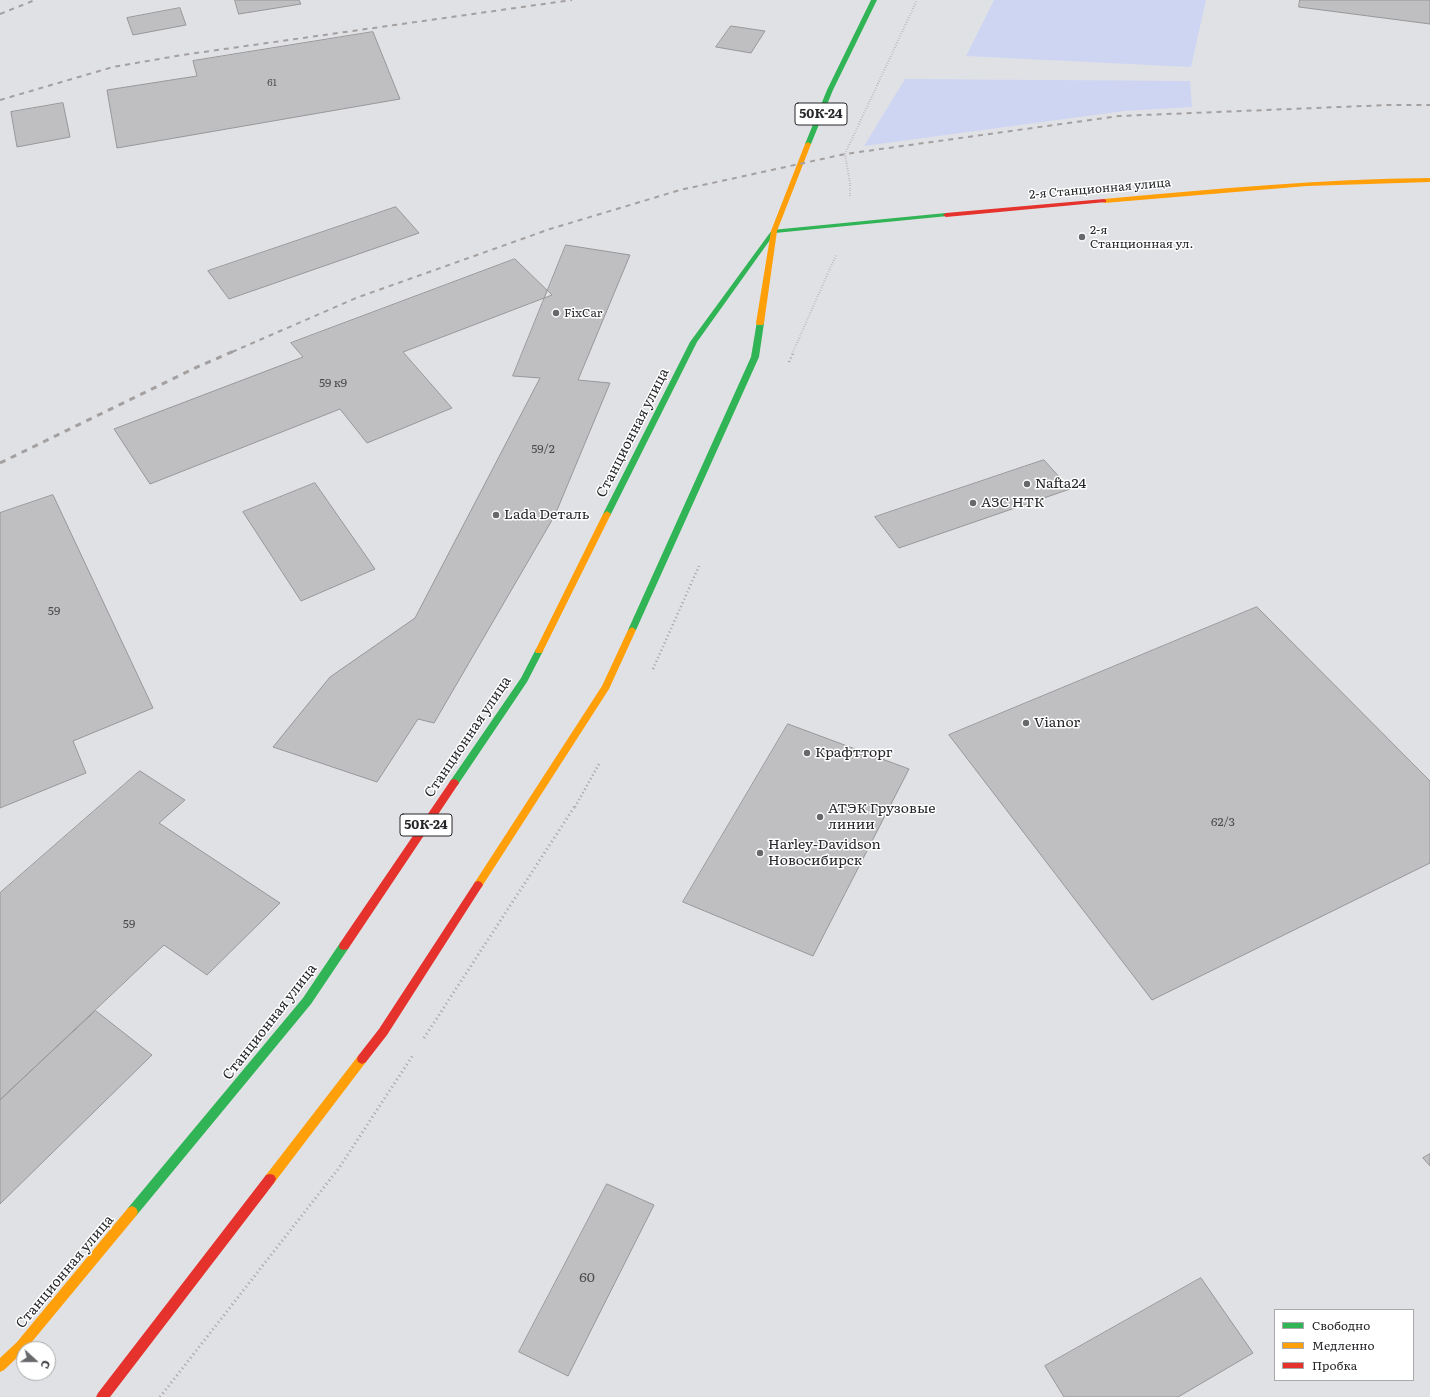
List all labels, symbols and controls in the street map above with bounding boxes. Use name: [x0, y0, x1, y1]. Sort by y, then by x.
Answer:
house number: 61: [267, 77, 277, 89]
road number: 50К-24: [795, 103, 847, 125]
street label: 2-я Станционная улица: [1029, 176, 1171, 202]
place label: 2-я Станционная ул.: [1090, 223, 1193, 251]
marker: 2-я Станционная ул.: [1077, 232, 1087, 242]
place label: FixCar: [564, 306, 602, 320]
marker: FixCar: [551, 308, 561, 318]
street label: Станционная улица: [593, 366, 673, 500]
house number: 59 к9: [319, 376, 347, 390]
house number: 59/2: [531, 442, 555, 456]
place label: Nafta24: [1035, 476, 1086, 492]
marker: Nafta24: [1022, 479, 1032, 489]
place label: АЗС НТК: [981, 495, 1044, 511]
marker: АЗС НТК: [968, 498, 978, 508]
place label: Lada Dеталь: [504, 507, 589, 523]
marker: Lada Dеталь: [491, 510, 501, 520]
house number: 59: [48, 604, 60, 618]
street label: Станционная улица: [421, 673, 515, 801]
place label: Vianor: [1034, 715, 1080, 731]
marker: Vianor: [1021, 718, 1031, 728]
place label: Крафтторг: [815, 745, 893, 761]
marker: Крафтторг: [802, 748, 812, 758]
place label: АТЭК Грузовые линии: [828, 801, 936, 834]
marker: АТЭК Грузовые линии: [815, 812, 825, 822]
road number: 50К-24: [400, 814, 452, 836]
house number: 62/3: [1211, 815, 1235, 829]
place label: Harley-Davidson Новосибирск: [768, 837, 881, 870]
marker: Harley-Davidson Новосибирск: [755, 848, 765, 858]
house number: 59: [123, 917, 135, 931]
street label: Станционная улица: [219, 961, 321, 1083]
street label: Станционная улица: [13, 1212, 117, 1332]
house number: 60: [579, 1270, 595, 1286]
legend: [1274, 1309, 1414, 1381]
text: Свободно: [1312, 1316, 1370, 1334]
text: Медленно: [1312, 1336, 1375, 1354]
north arrow: [16, 1341, 56, 1381]
text: Пробка: [1312, 1356, 1357, 1374]
text: С: [37, 1358, 55, 1371]

